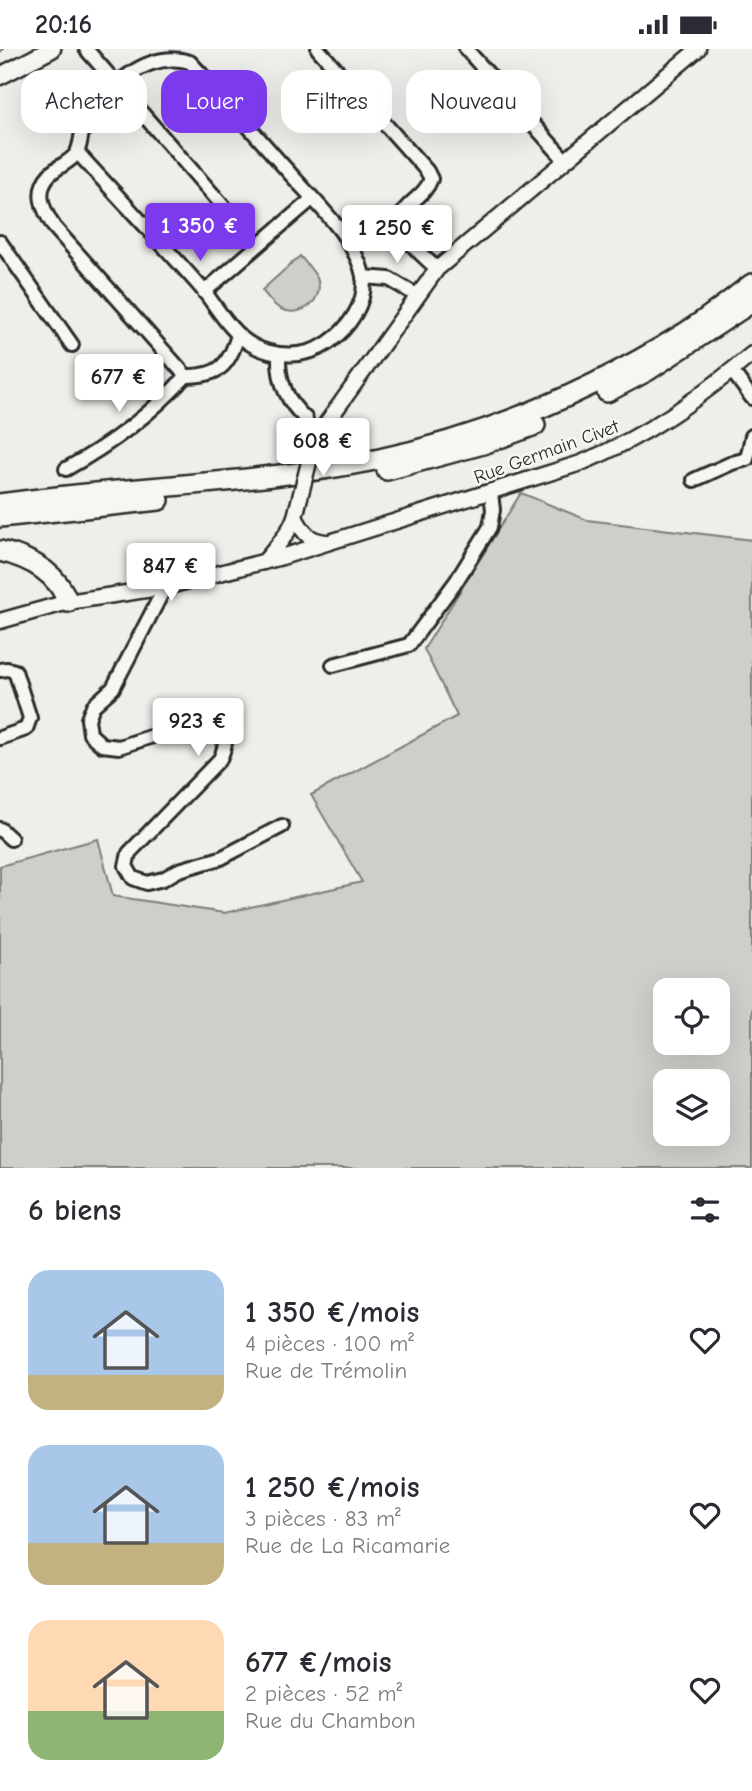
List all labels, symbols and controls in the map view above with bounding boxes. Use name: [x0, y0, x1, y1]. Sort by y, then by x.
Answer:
text: 20:16: [35, 10, 92, 40]
chip: Acheter: [21, 70, 147, 133]
chip: Louer: [161, 70, 267, 133]
chip: Filtres: [281, 70, 392, 133]
chip: Nouveau: [406, 70, 541, 133]
pin: 1 350 €: [135, 203, 265, 263]
pin: 1 250 €: [332, 205, 462, 265]
text: 1 350 €: [161, 212, 239, 239]
text: 1 250 €: [358, 214, 436, 241]
pin: 677 €: [70, 355, 168, 414]
text: 677 €: [91, 363, 147, 390]
street label: Rue Germain Civet: [471, 415, 622, 488]
pin: 608 €: [274, 419, 372, 478]
text: 608 €: [293, 427, 354, 454]
pin: 847 €: [122, 543, 220, 603]
text: 847 €: [143, 552, 199, 579]
pin: 923 €: [149, 699, 247, 758]
text: 923 €: [169, 707, 227, 734]
map controls: [653, 978, 730, 1146]
button: locate: [653, 978, 730, 1055]
button: layers: [653, 1069, 730, 1146]
icon: filters: [686, 1191, 724, 1229]
text: 6 biens: [28, 1193, 121, 1228]
text: 1 350 €/mois: [245, 1295, 419, 1330]
icon: home: [84, 1298, 168, 1382]
icon: heart: [686, 1321, 724, 1359]
text: 4 pièces · 100 m²: [245, 1330, 414, 1357]
text: Rue de Trémolin: [245, 1357, 407, 1384]
text: 1 250 €/mois: [245, 1470, 419, 1505]
icon: home: [84, 1473, 168, 1557]
icon: heart: [686, 1496, 724, 1534]
text: 3 pièces · 83 m²: [245, 1505, 401, 1532]
text: Rue de La Ricamarie: [245, 1532, 450, 1559]
text: 677 €/mois: [245, 1645, 392, 1680]
icon: home: [84, 1648, 168, 1732]
icon: heart: [686, 1671, 724, 1709]
text: 2 pièces · 52 m²: [245, 1680, 402, 1707]
text: Rue du Chambon: [245, 1707, 416, 1734]

